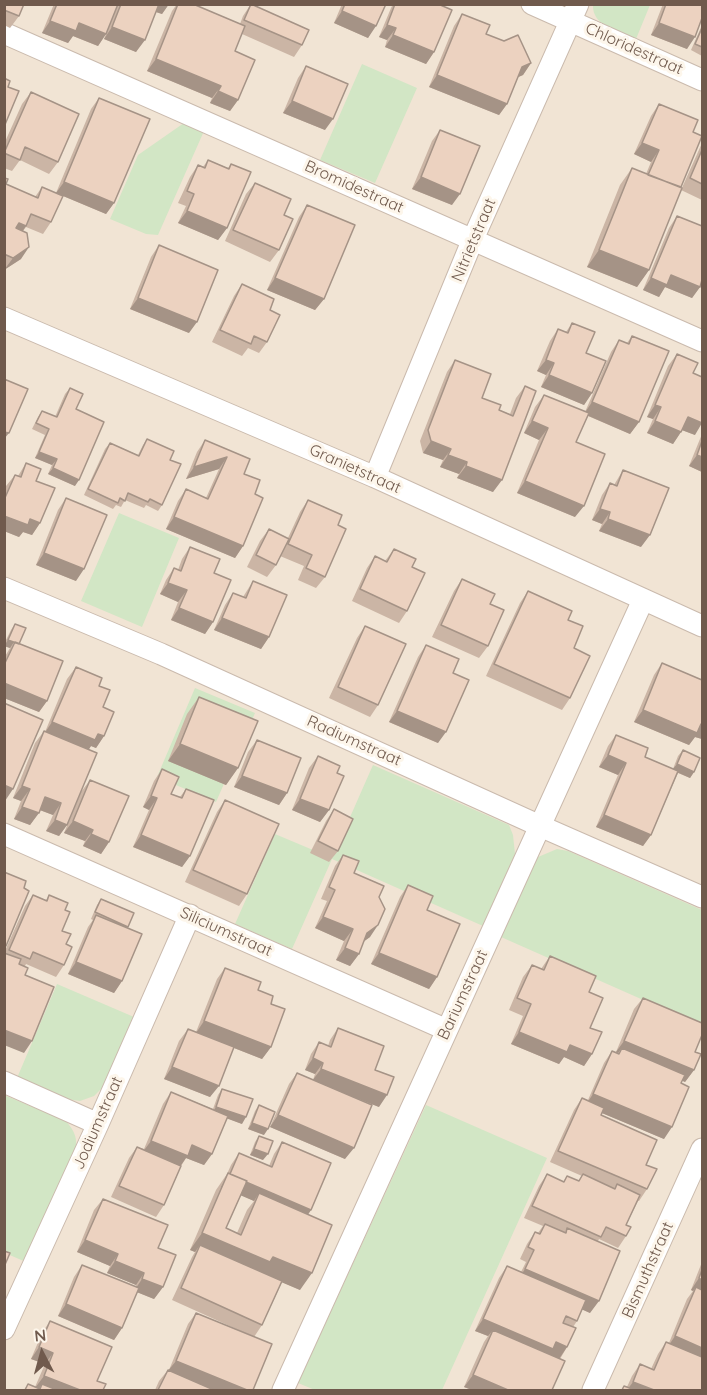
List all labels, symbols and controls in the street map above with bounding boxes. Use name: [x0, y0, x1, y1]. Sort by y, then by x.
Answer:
street label: Chloridestraat: [582, 19, 686, 79]
street label: Bromidestraat: [301, 157, 407, 217]
street label: Nitrietstraat: [448, 195, 500, 285]
street label: Granietstraat: [306, 440, 404, 498]
street label: Radiumstraat: [304, 712, 404, 770]
street label: Siliciumstraat: [177, 903, 275, 961]
street label: Bariumstraat: [434, 947, 492, 1043]
street label: Jodiumstraat: [69, 1074, 127, 1172]
street label: Bismuthstraat: [618, 1219, 678, 1321]
north arrow: [12, 1323, 72, 1383]
text: N: [33, 1325, 47, 1346]

